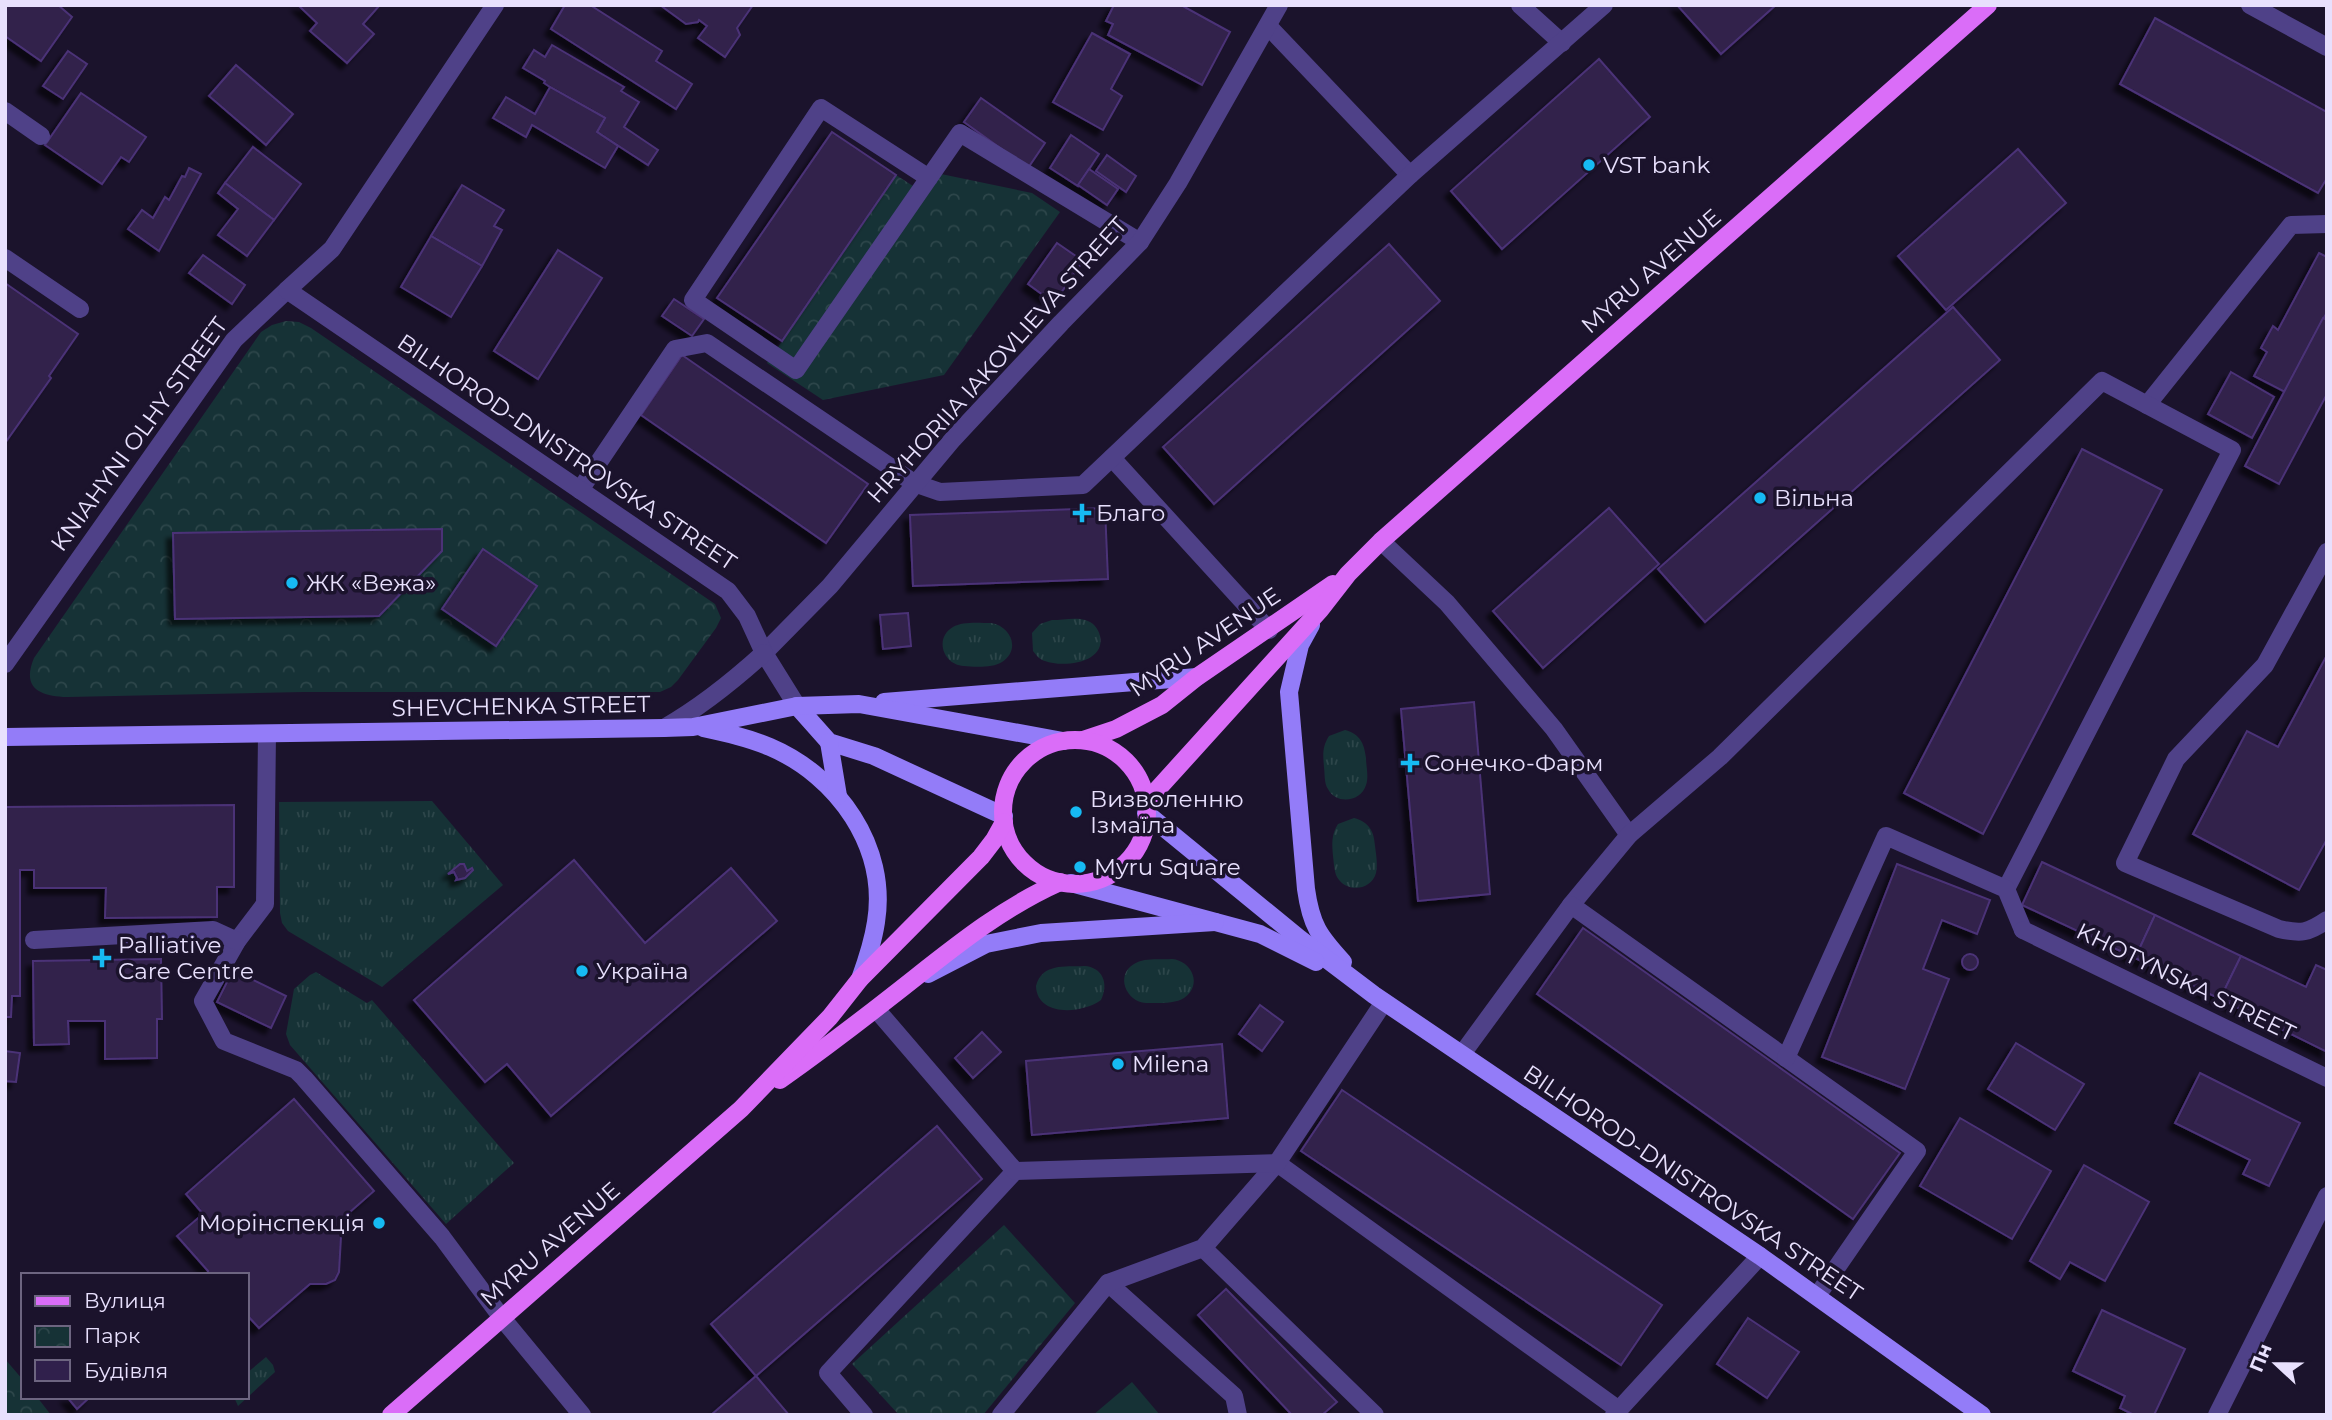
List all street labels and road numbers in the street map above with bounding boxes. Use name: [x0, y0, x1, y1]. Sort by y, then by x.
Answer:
street label: MYRU AVENUE: [1575, 203, 1727, 339]
street label: HRYHORIIA IAKOVLIEVA STREET: [861, 211, 1133, 509]
street label: KNIAHYNI OLHY STREET: [45, 311, 234, 556]
street label: BILHOROD-DNISTROVSKA STREET: [392, 328, 742, 577]
street label: MYRU AVENUE: [1124, 581, 1286, 703]
street label: SHEVCHENKA STREET: [391, 690, 651, 722]
street label: KHOTYNSKA STREET: [2072, 917, 2301, 1048]
street label: BILHOROD-DNISTROVSKA STREET: [1518, 1059, 1868, 1308]
street label: MYRU AVENUE: [474, 1176, 626, 1312]

